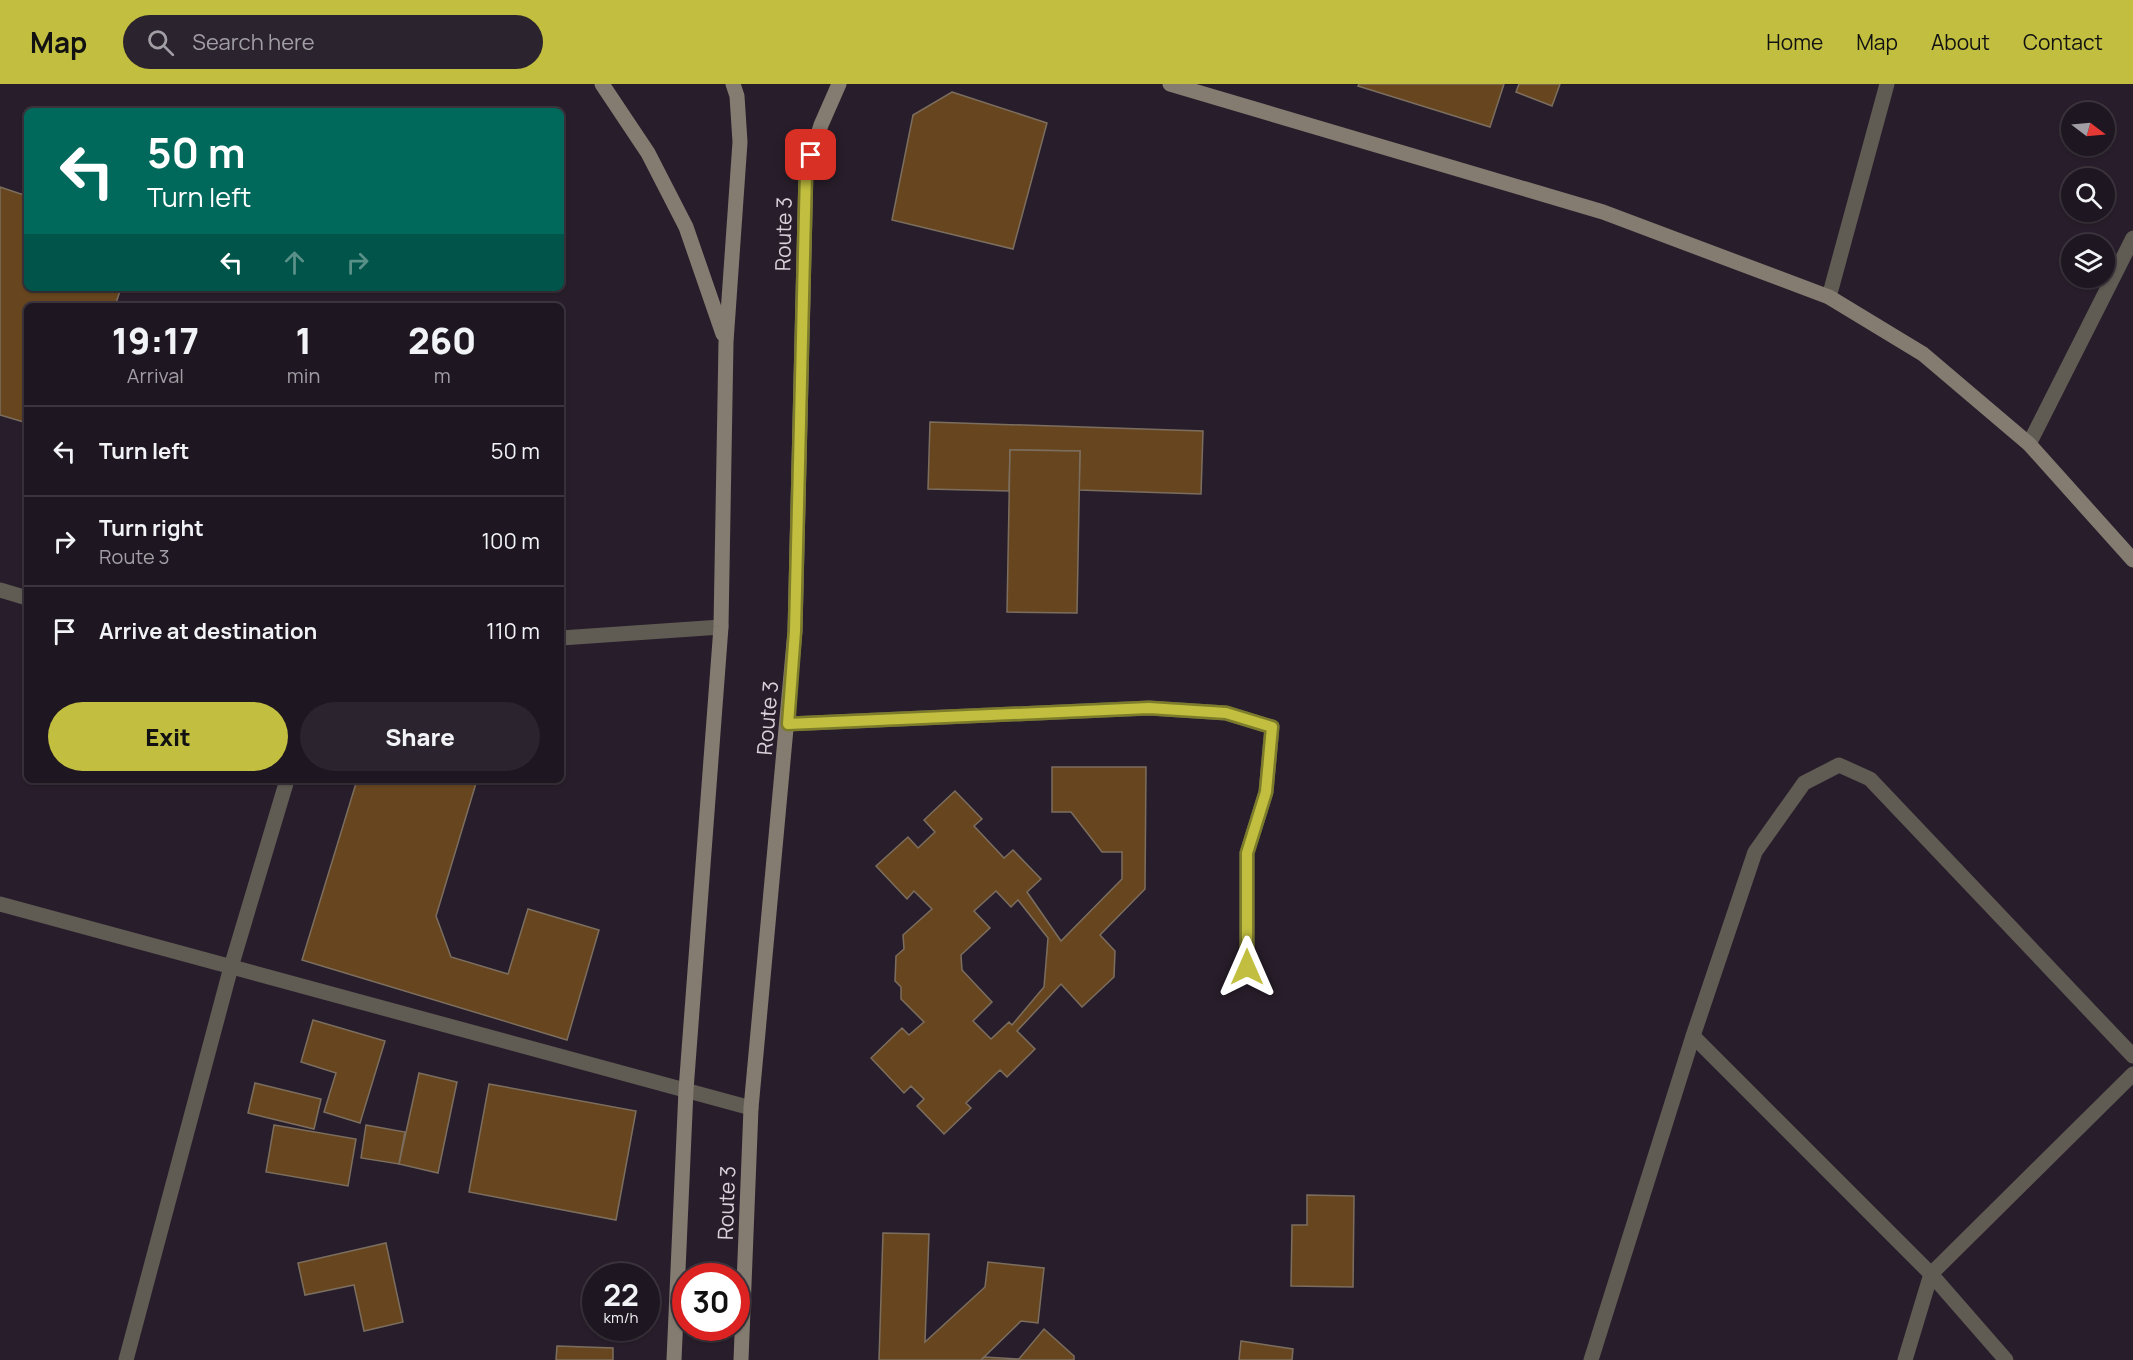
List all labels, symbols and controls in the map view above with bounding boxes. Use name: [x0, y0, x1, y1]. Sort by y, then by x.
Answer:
search box: [123, 15, 543, 69]
text: Map: [30, 23, 87, 61]
icon: search: [144, 26, 177, 59]
text: Search here: [192, 27, 315, 57]
text: Home: [1766, 28, 1823, 56]
text: Map: [1856, 28, 1898, 56]
text: About: [1931, 28, 1990, 56]
text: Contact: [2023, 28, 2103, 56]
north arrow: [2061, 102, 2115, 156]
map controls: [2061, 102, 2115, 288]
text: 50 m: [147, 123, 245, 181]
pin: [785, 129, 836, 180]
icon: left: [48, 132, 126, 210]
icon: arrive: [794, 138, 827, 171]
button: search: [2061, 168, 2115, 222]
text: Turn left: [147, 178, 251, 215]
street label: Route 3: [768, 197, 798, 271]
button: layers: [2061, 234, 2115, 288]
icon: left: [215, 246, 248, 279]
icon: ahead: [278, 246, 311, 279]
icon: right: [341, 246, 374, 279]
text: 19:17: [112, 316, 199, 365]
text: 1: [295, 316, 312, 365]
text: 260: [408, 316, 476, 365]
text: Arrival: [127, 362, 184, 389]
text: min: [287, 362, 320, 389]
text: m: [434, 362, 451, 389]
icon: left: [48, 435, 81, 468]
text: Turn left: [99, 436, 189, 466]
text: 50 m: [491, 436, 540, 466]
text: Turn right: [99, 513, 204, 543]
icon: right: [48, 525, 81, 558]
text: 100 m: [482, 526, 540, 556]
text: Route 3: [99, 543, 170, 570]
icon: arrive: [48, 615, 81, 648]
text: Arrive at destination: [99, 616, 317, 646]
text: 110 m: [486, 616, 540, 646]
street label: Route 3: [750, 680, 784, 756]
button: Exit: [48, 702, 288, 771]
button: Share: [300, 702, 540, 771]
position arrow: [1215, 935, 1279, 999]
street label: Route 3: [711, 1165, 741, 1241]
speed limit sign: 30: [672, 1263, 750, 1341]
text: 22: [603, 1274, 639, 1315]
text: km/h: [604, 1307, 638, 1328]

